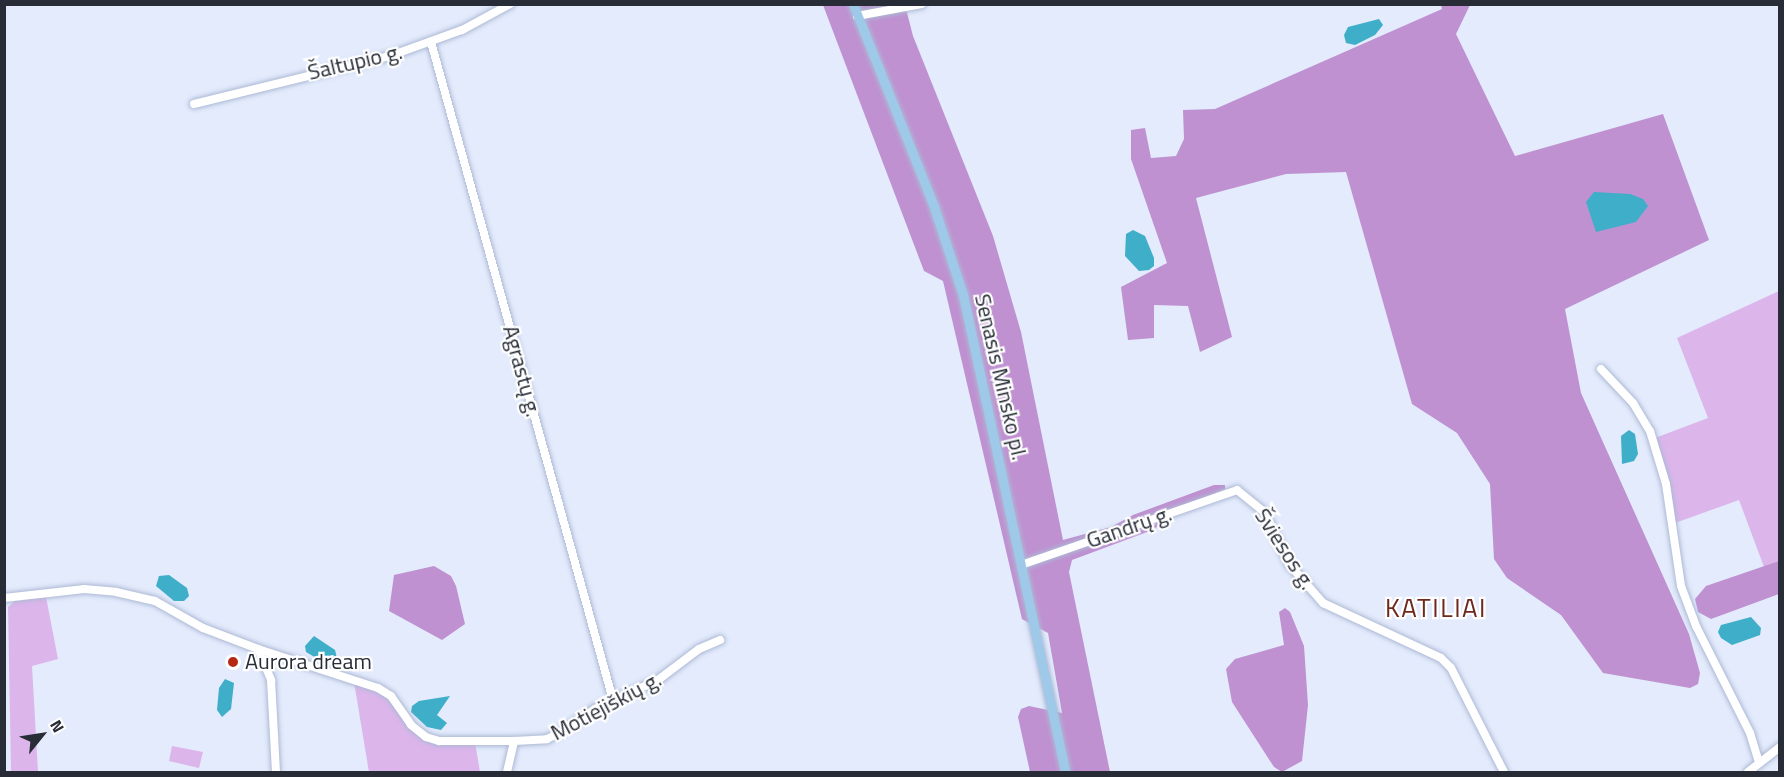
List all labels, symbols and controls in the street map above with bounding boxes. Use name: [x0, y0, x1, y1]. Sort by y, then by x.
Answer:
street label: Šaltupio g.: [305, 38, 405, 86]
street label: Senasis Minsko pl.: [969, 291, 1033, 463]
street label: Agrastų g.: [497, 322, 547, 420]
street label: Gandrų g.: [1083, 500, 1175, 554]
street label: Šviesos g.: [1249, 504, 1321, 594]
district label: KATILIAI: [1385, 592, 1487, 624]
place label: Aurora dream: [245, 649, 372, 675]
marker: Aurora dream: [226, 655, 240, 669]
street label: Motiejiškių g.: [546, 666, 666, 746]
north arrow: [12, 705, 72, 765]
text: N: [44, 715, 71, 737]

